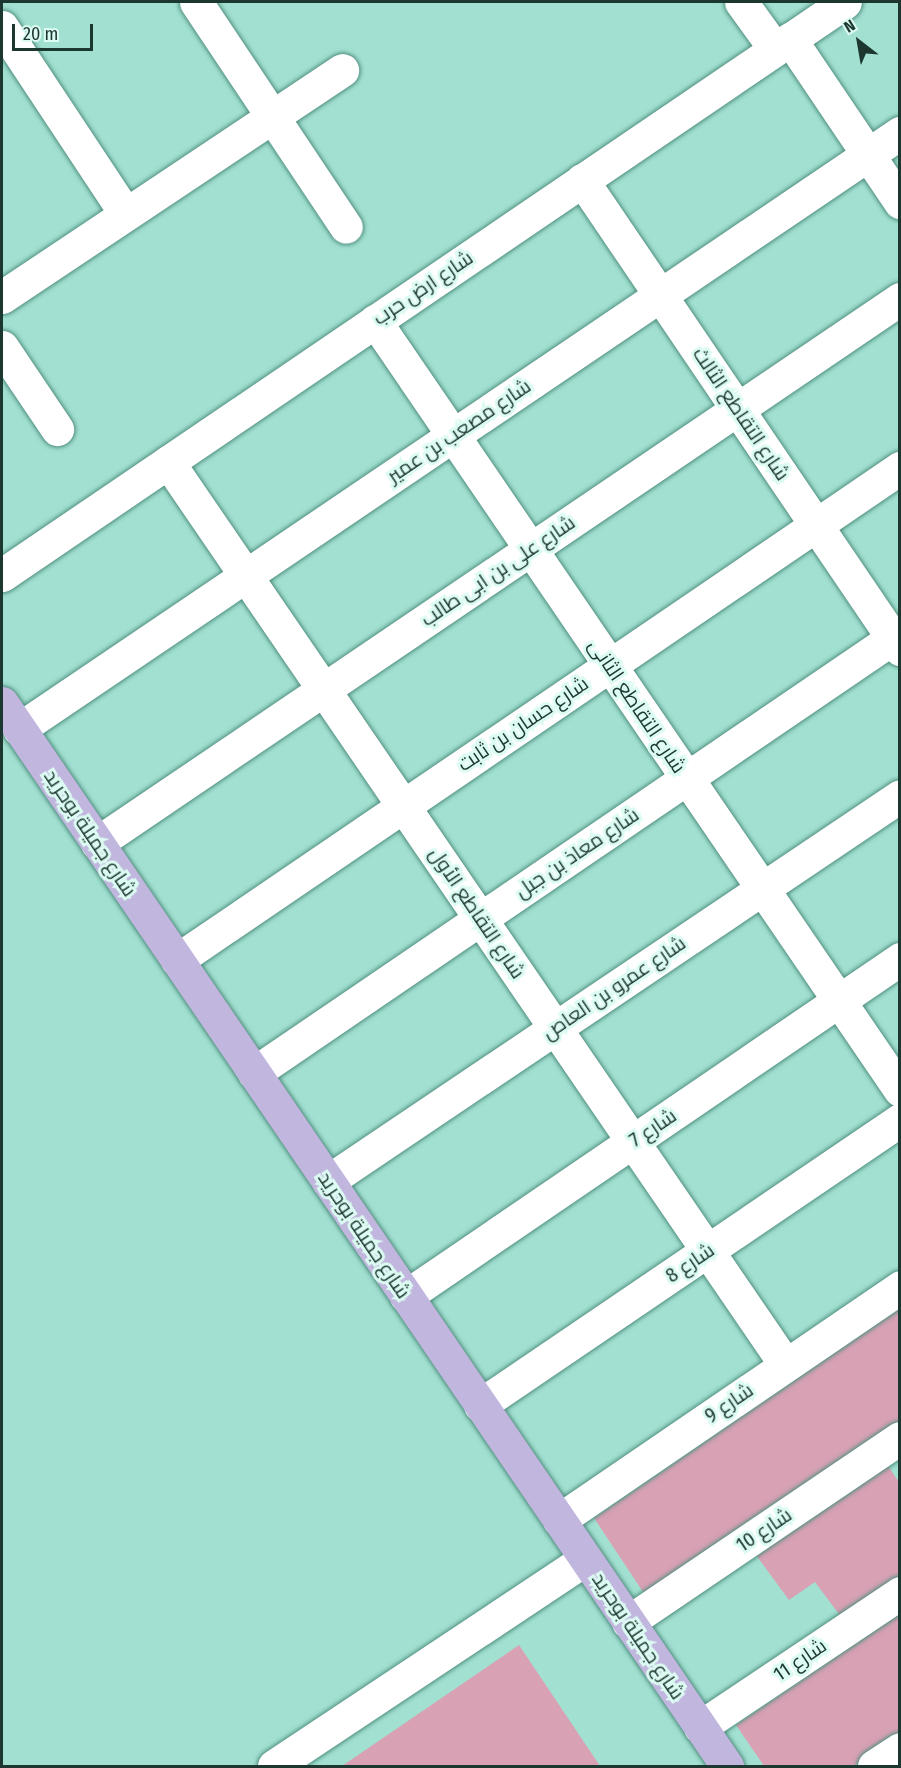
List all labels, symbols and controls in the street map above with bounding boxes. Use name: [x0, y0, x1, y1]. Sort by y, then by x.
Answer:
scale bar: [15, 12, 96, 50]
north arrow: [829, 12, 889, 72]
text: N: [840, 16, 858, 37]
text: 20 m: [23, 23, 58, 45]
street label: شارع ارض حرب: [368, 246, 478, 330]
street label: شارع التقاطع الثالث: [688, 343, 794, 485]
street label: شارع مصعب بن عمير: [383, 374, 535, 488]
street label: شارع على بن ابى طالب: [416, 511, 580, 631]
street label: شارع التقاطع الثانى: [583, 634, 691, 778]
street label: شارع حسان بن ثابت: [453, 671, 593, 777]
street label: شارع جميلة بوحريد: [39, 765, 141, 901]
street label: شارع معاذ بن جبل: [510, 803, 644, 903]
street label: شارع التقاطع الأول: [424, 843, 530, 983]
street label: شارع عمرو بن العاص: [538, 931, 690, 1045]
street label: شارع 7: [625, 1104, 681, 1152]
street label: شارع جميلة بوحريد: [313, 1167, 415, 1303]
street label: شارع 8: [661, 1238, 719, 1288]
street label: شارع 9: [700, 1378, 758, 1428]
street label: شارع 10: [732, 1503, 796, 1557]
street label: شارع جميلة بوحريد: [587, 1568, 689, 1704]
street label: شارع 11: [769, 1634, 831, 1686]

